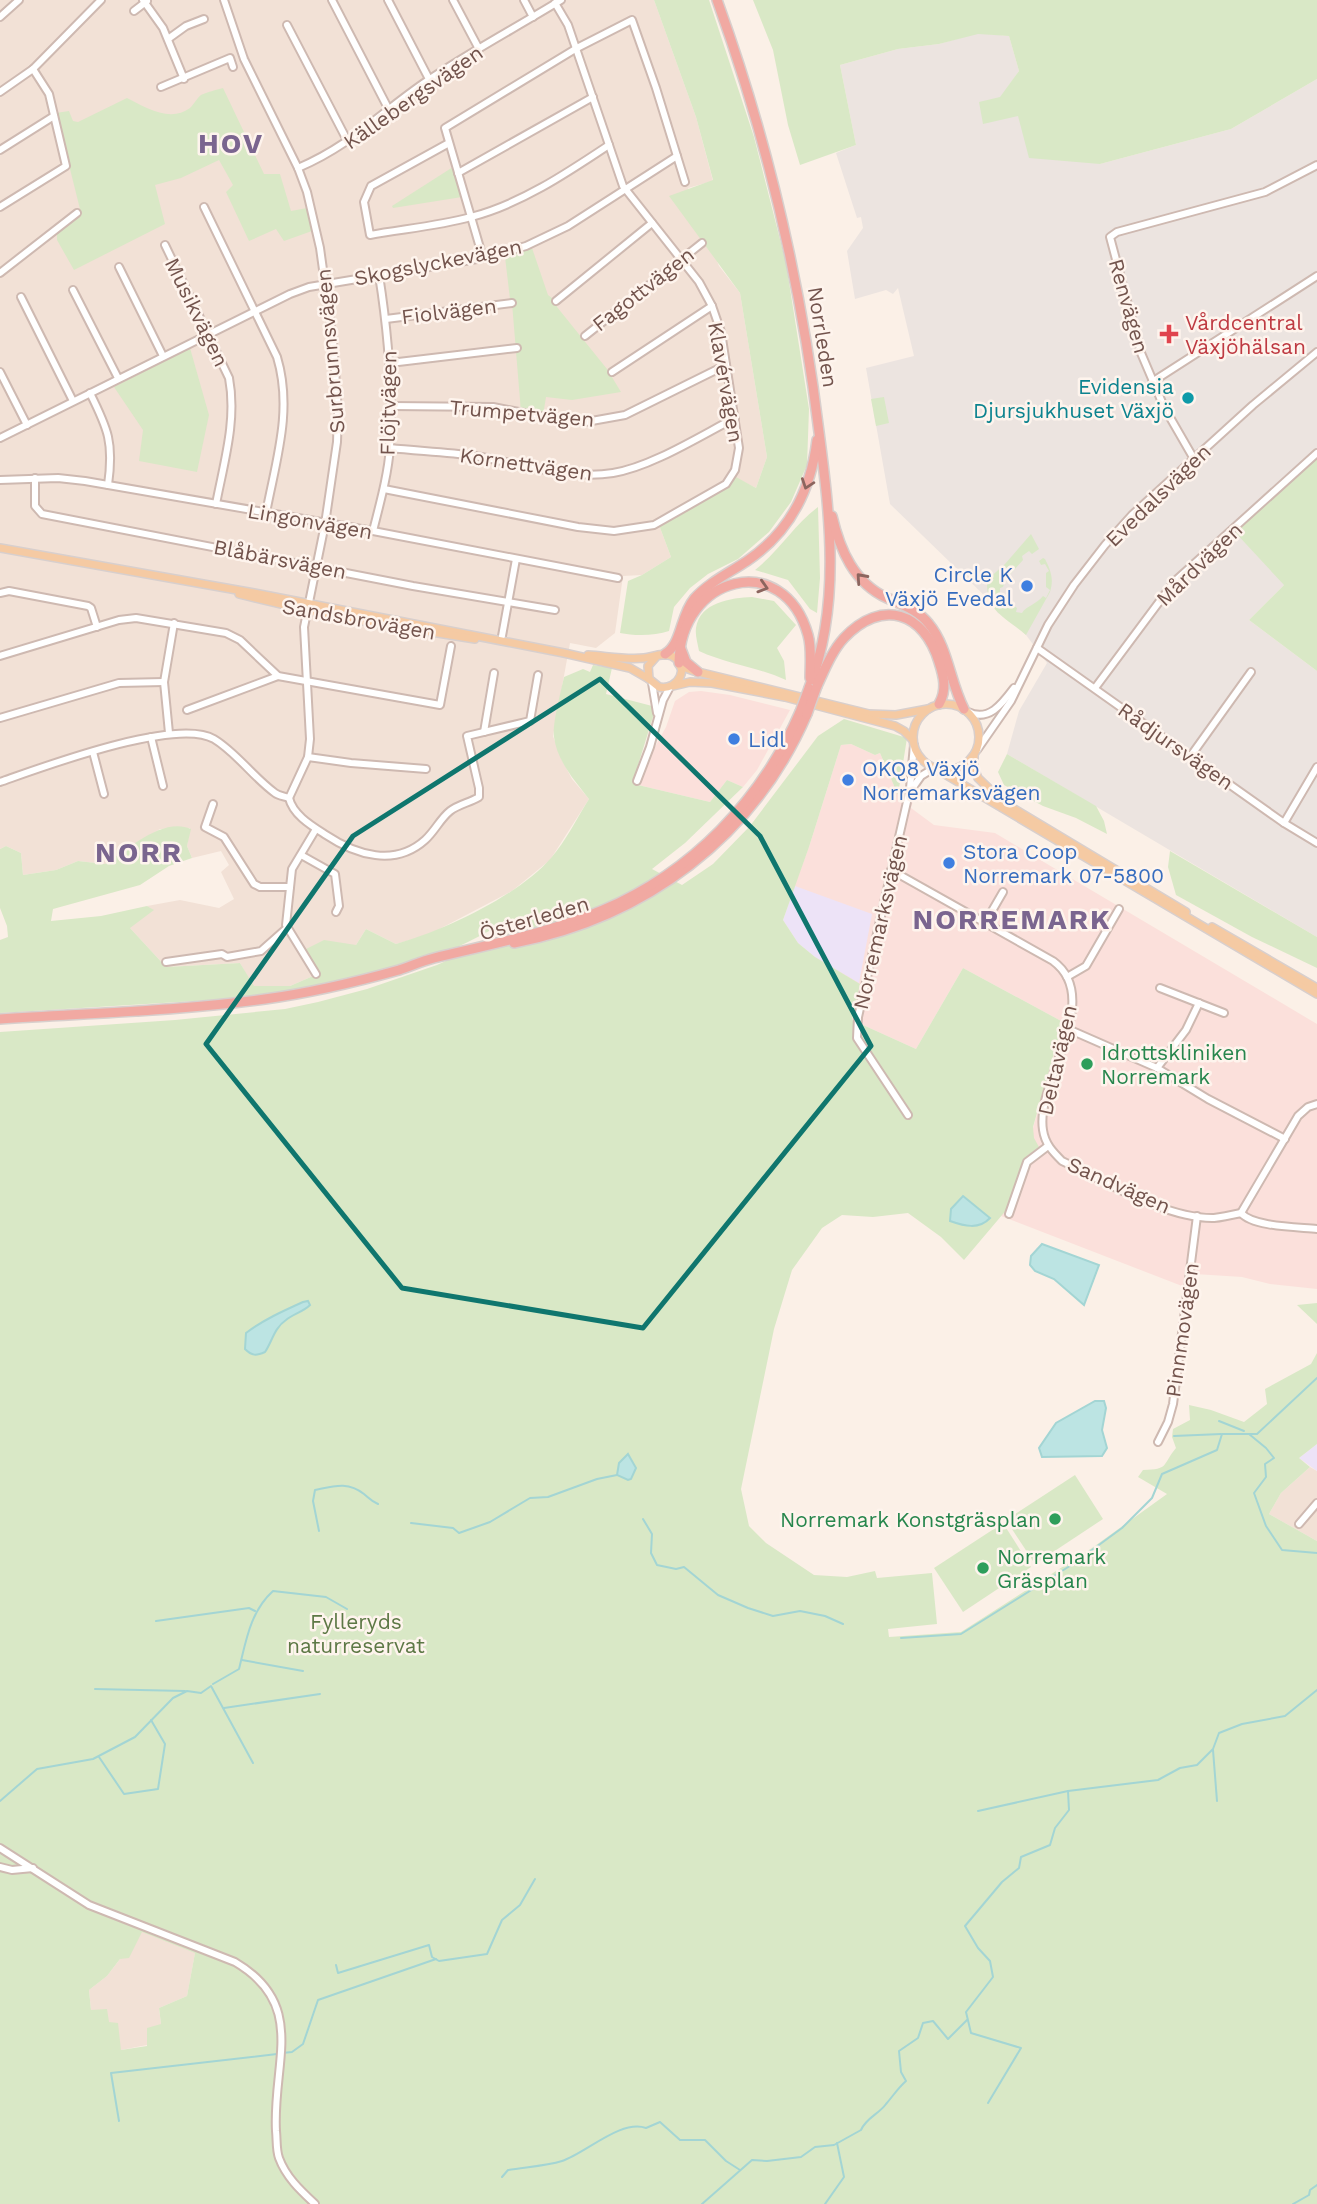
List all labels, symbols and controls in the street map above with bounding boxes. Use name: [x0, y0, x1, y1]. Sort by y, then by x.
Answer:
street label: Källebergsvägen: [338, 40, 488, 154]
district label: HOV: [198, 127, 264, 160]
street label: Skogslyckevägen: [352, 233, 524, 291]
street label: Fagottvägen: [587, 242, 699, 336]
street label: Musikvägen: [160, 253, 234, 371]
street label: Renvägen: [1104, 256, 1154, 356]
street label: Surbrunnsvägen: [310, 268, 350, 434]
street label: Norrleden: [803, 285, 843, 389]
street label: Fiolvägen: [400, 293, 498, 329]
place label: Vårdcentral Växjöhälsan: [1185, 310, 1306, 359]
street label: Klavérvägen: [703, 320, 749, 444]
marker: Vårdcentral Växjöhälsan: [1159, 324, 1179, 344]
street label: Flöjtvägen: [375, 350, 401, 456]
place label: Evidensia Djursjukhuset Växjö: [973, 374, 1174, 423]
marker: Evidensia Djursjukhuset Växjö: [1180, 390, 1196, 406]
street label: Trumpetvägen: [448, 394, 596, 432]
street label: Evedalsvägen: [1100, 438, 1216, 552]
street label: Kornettvägen: [458, 442, 594, 486]
one-way arrow: [801, 477, 815, 489]
street label: Lingonvägen: [246, 498, 374, 544]
street label: Mårdvägen: [1151, 517, 1247, 611]
street label: Blåbärsvägen: [211, 534, 349, 584]
place label: Circle K Växjö Evedal: [885, 562, 1014, 611]
one-way arrow: [857, 573, 869, 586]
one-way arrow: [757, 578, 769, 593]
marker: Circle K Växjö Evedal: [1019, 578, 1035, 594]
street label: Sandsbrovägen: [280, 593, 438, 645]
street label: Rådjursvägen: [1113, 697, 1239, 795]
place label: Lidl: [748, 727, 786, 752]
marker: Lidl: [726, 731, 742, 747]
place label: OKQ8 Växjö Norremarksvägen: [862, 756, 1041, 805]
marker: OKQ8 Växjö Norremarksvägen: [840, 772, 856, 788]
street label: Norremarksvägen: [848, 832, 912, 1012]
district label: NORR: [95, 836, 183, 869]
place label: Stora Coop Norremark 07-5800: [963, 839, 1164, 888]
marker: Stora Coop Norremark 07-5800: [941, 855, 957, 871]
street label: Österleden: [476, 890, 592, 946]
district label: NORREMARK: [913, 903, 1111, 936]
street label: Deltavägen: [1032, 1002, 1082, 1118]
place label: Idrottskliniken Norremark: [1101, 1040, 1247, 1089]
marker: Idrottskliniken Norremark: [1079, 1056, 1095, 1072]
street label: Sandvägen: [1064, 1151, 1174, 1219]
street label: Pinnmovägen: [1160, 1261, 1204, 1399]
place label: Norremark Konstgräsplan: [780, 1507, 1041, 1532]
marker: Norremark Konstgräsplan: [1047, 1511, 1063, 1527]
place label: Norremark Gräsplan: [997, 1544, 1106, 1593]
marker: Norremark Gräsplan: [975, 1560, 991, 1576]
park label: Fylleryds naturreservat: [287, 1609, 425, 1658]

